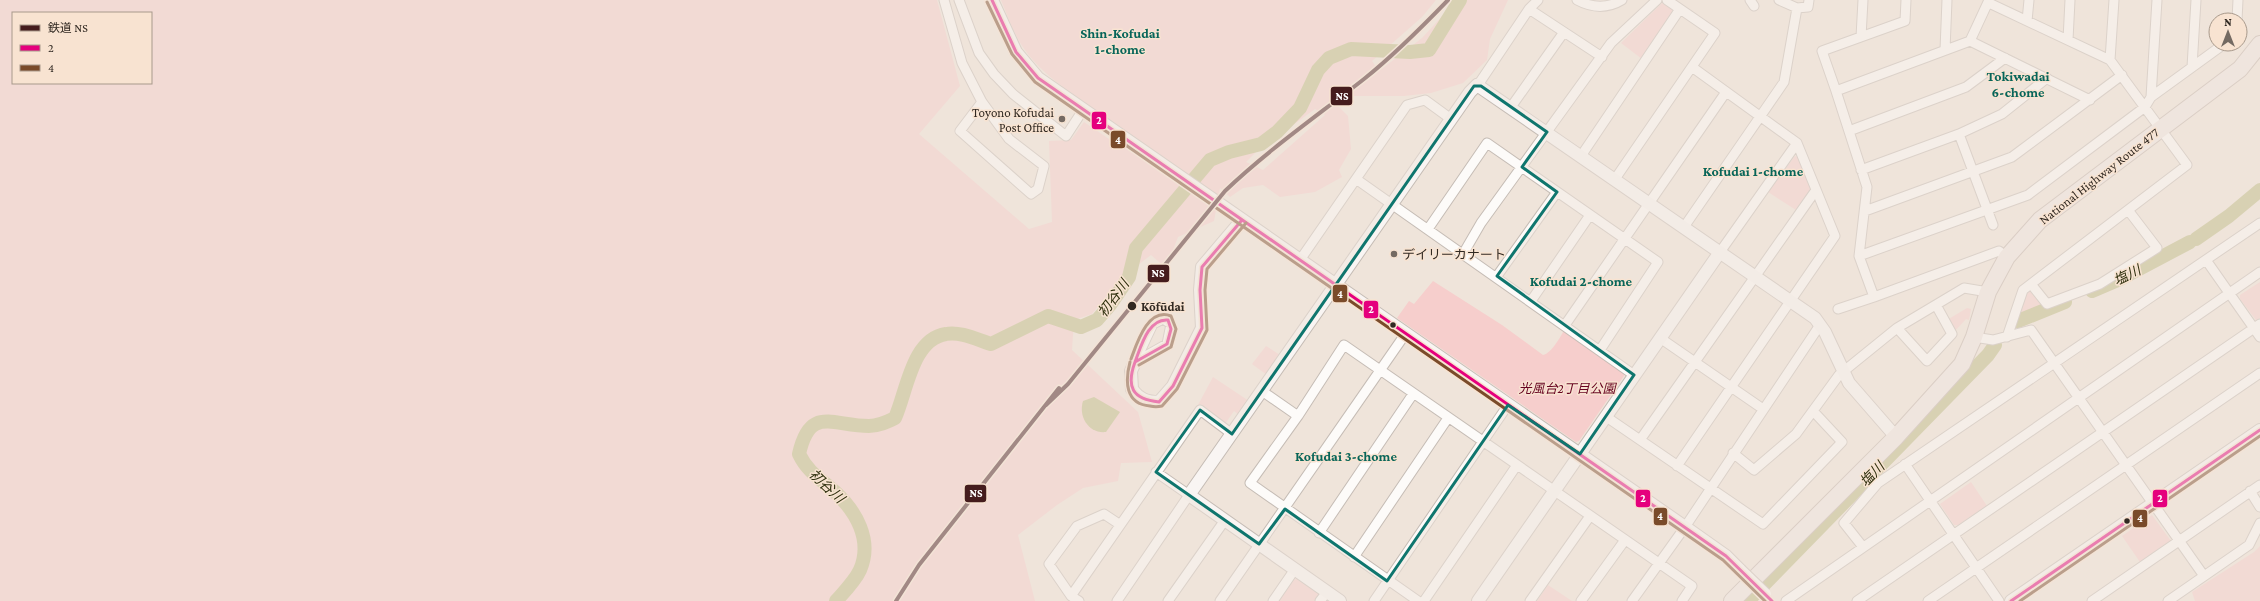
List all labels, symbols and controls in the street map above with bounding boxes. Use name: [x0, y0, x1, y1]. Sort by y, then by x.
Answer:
legend: [12, 12, 152, 84]
north arrow: [2208, 12, 2248, 52]
text: N: [2224, 16, 2232, 28]
text: 鉄道 NS: [48, 21, 88, 35]
district label: Shin-Kofudai 1-chome: [1080, 25, 1160, 57]
text: 2: [48, 41, 54, 55]
text: 4: [48, 61, 54, 75]
district label: Tokiwadai 6-chome: [1986, 68, 2050, 100]
line badge: NS: [1330, 86, 1353, 106]
text: NS: [1336, 90, 1349, 102]
place label: Toyono Kofudai Post Office: [972, 105, 1055, 135]
line badge: 2: [1091, 111, 1107, 130]
marker: Toyono Kofudai Post Office: [1057, 114, 1067, 124]
text: 2: [1096, 114, 1102, 126]
street label: National Highway Route 477: [2036, 125, 2162, 227]
line badge: 4: [1110, 130, 1126, 149]
text: 4: [1115, 134, 1121, 146]
district label: Kofudai 1-chome: [1703, 163, 1804, 179]
place label: デイリーカナート: [1402, 247, 1506, 262]
marker: デイリーカナート: [1389, 249, 1399, 259]
water label: 塩川: [2111, 261, 2145, 288]
line badge: NS: [1147, 264, 1170, 283]
text: NS: [1152, 267, 1165, 279]
district label: Kofudai 2-chome: [1530, 273, 1633, 289]
water label: 初谷川: [1094, 275, 1133, 320]
line badge: 4: [1332, 284, 1348, 303]
text: 4: [1337, 288, 1343, 300]
place label: Kōfūdai: [1141, 299, 1185, 314]
marker: Kōfūdai: [1126, 300, 1138, 312]
line badge: 2: [1363, 300, 1379, 319]
text: 2: [1368, 303, 1374, 315]
unlabelled marker: [1388, 320, 1398, 330]
park label: 光風台2丁目公園: [1518, 381, 1618, 396]
district label: Kofudai 3-chome: [1295, 448, 1397, 464]
water label: 塩川: [1857, 457, 1889, 490]
water label: 初谷川: [806, 466, 849, 508]
line badge: NS: [964, 484, 987, 503]
text: NS: [970, 487, 983, 499]
line badge: 2: [1635, 489, 1651, 508]
line badge: 2: [2152, 489, 2168, 508]
text: 2: [1640, 492, 1646, 504]
text: 2: [2157, 492, 2163, 504]
line badge: 4: [1653, 507, 1668, 526]
line badge: 4: [2132, 509, 2148, 528]
text: 4: [1657, 510, 1663, 522]
text: 4: [2137, 512, 2143, 524]
unlabelled marker: [2122, 516, 2132, 526]

